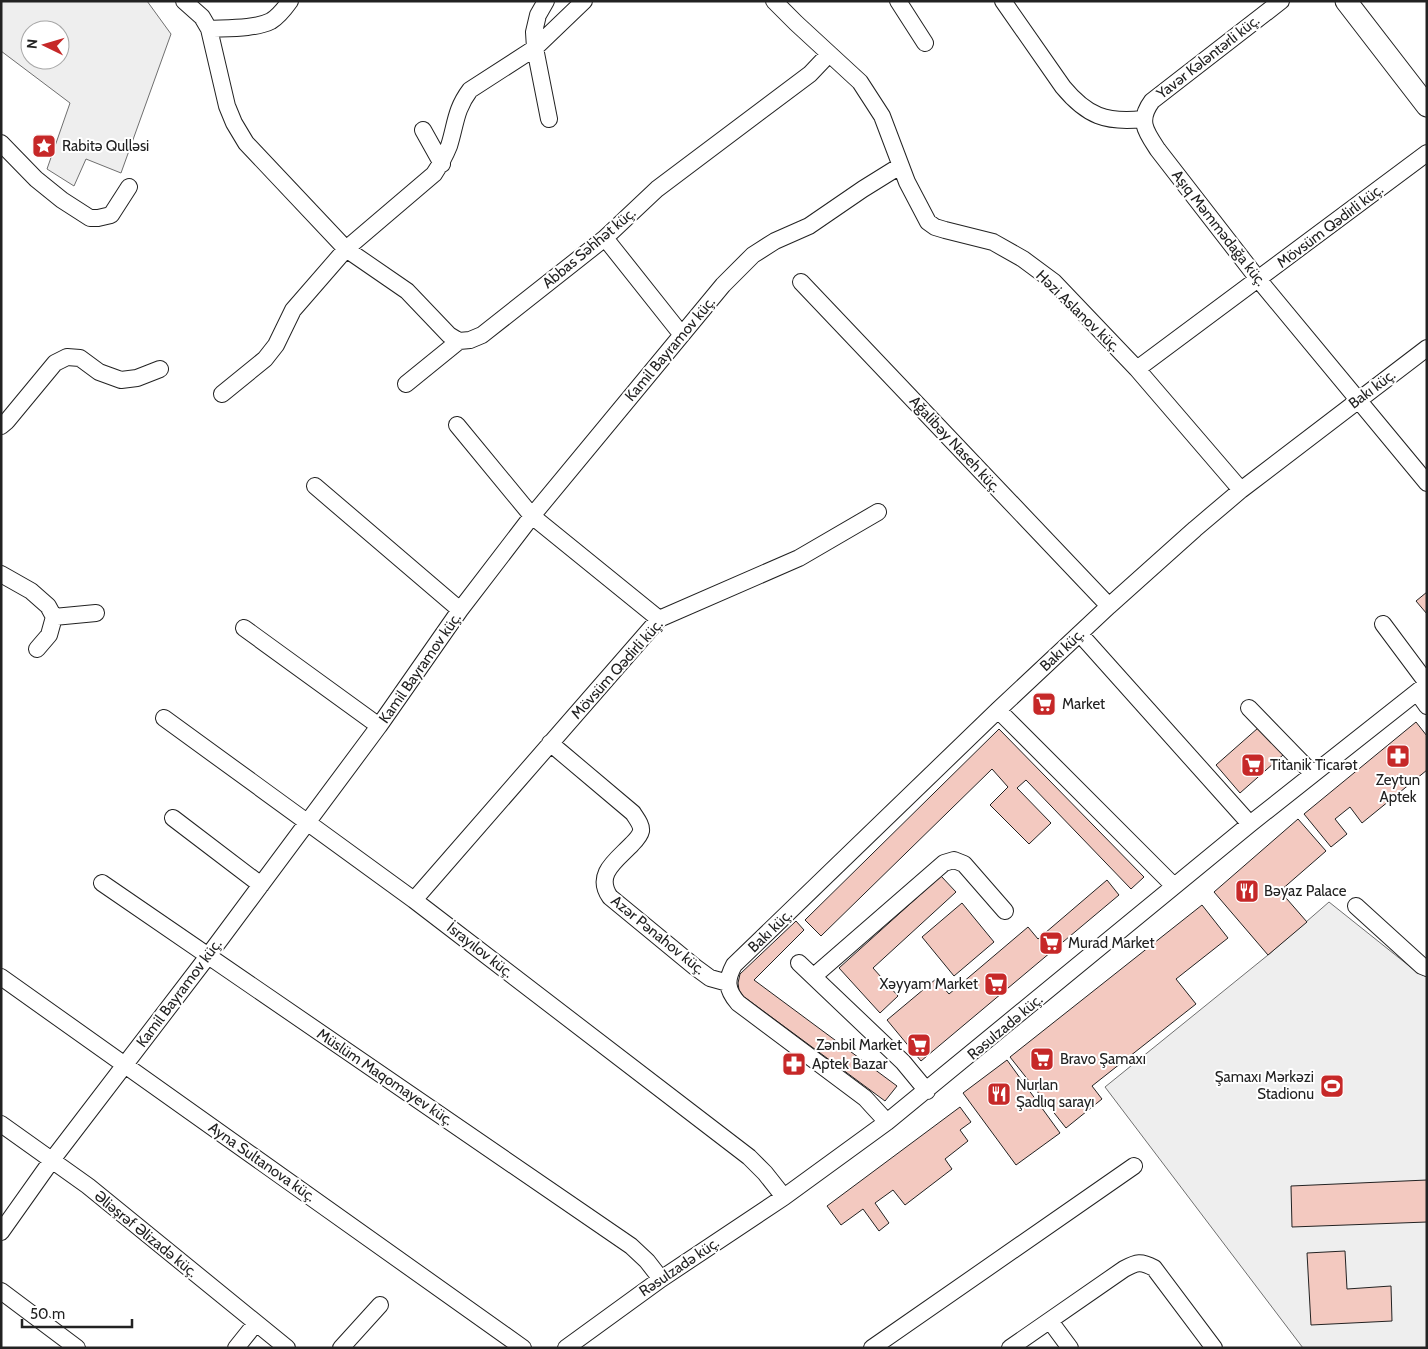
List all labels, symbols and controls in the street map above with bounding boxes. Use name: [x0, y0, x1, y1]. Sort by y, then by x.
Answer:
street label: Yavər Kələntərli küç.: [1152, 11, 1263, 103]
north arrow: [20, 20, 70, 70]
text: N: [23, 38, 41, 50]
place icon: Rabitə Qulləsi: [31, 133, 57, 159]
place label: Rabitə Qulləsi: [62, 137, 149, 155]
street label: Aşıq Məmmədağa küç.: [1168, 166, 1270, 290]
street label: Mövsüm Qədirli küç.: [1273, 180, 1387, 272]
street label: Abbas Səhhət küç.: [539, 204, 639, 292]
street label: Həzi Aslanov küç.: [1032, 266, 1124, 356]
street label: Kamil Bayramov küç.: [621, 293, 719, 405]
street label: Bakı küç.: [1345, 366, 1399, 412]
street label: Ağalibəy Naseh küç.: [906, 392, 1004, 496]
street label: Kamil Bayramov küç.: [375, 609, 465, 727]
street label: Mövsüm Qədirli küç.: [567, 615, 667, 723]
street label: Bakı küç.: [1036, 625, 1088, 675]
supermarket icon: Market: [1031, 691, 1057, 717]
place label: Market: [1062, 695, 1105, 713]
pharmacy icon: Zeytun Aptek: [1385, 743, 1411, 769]
supermarket icon: Titanik Ticarət: [1240, 752, 1266, 778]
place label: Titanik Ticarət: [1270, 756, 1357, 774]
place label: Zeytun Aptek: [1376, 771, 1420, 806]
restaurant icon: Bəyaz Palace: [1234, 878, 1260, 904]
place label: Bəyaz Palace: [1264, 882, 1347, 900]
street label: Azər Pənahov küç.: [607, 892, 709, 978]
street label: Bakı küç.: [744, 906, 796, 956]
street label: İsrayılov küç.: [443, 918, 517, 981]
supermarket icon: Murad Market: [1038, 930, 1064, 956]
place label: Murad Market: [1068, 934, 1155, 952]
street label: Kamil Bayramov küç.: [132, 935, 226, 1051]
supermarket icon: Xəyyam Market: [983, 971, 1009, 997]
place label: Xəyyam Market: [879, 975, 978, 993]
street label: Rəsulzadə küç.: [964, 990, 1046, 1064]
street label: Müslüm Maqomayev küç.: [314, 1025, 456, 1129]
supermarket icon: Zənbil Market: [906, 1032, 932, 1058]
place label: Zənbil Market: [816, 1036, 902, 1054]
supermarket icon: Bravo Şamaxı: [1029, 1046, 1055, 1072]
place label: Bravo Şamaxı: [1060, 1050, 1146, 1068]
pharmacy icon: Aptek Bazar: [781, 1051, 807, 1077]
place label: Aptek Bazar: [812, 1055, 888, 1073]
place label: Şamaxı Mərkəzi Stadionu: [1215, 1068, 1314, 1103]
sports icon: Şamaxı Mərkəzi Stadionu: [1319, 1073, 1345, 1099]
place label: Nurlan Şadlıq sarayı: [1016, 1076, 1094, 1111]
restaurant icon: Nurlan Şadlıq sarayı: [986, 1081, 1012, 1107]
street label: Ayna Sultanova küç.: [205, 1118, 319, 1206]
street label: Əliəşrəf Əlizadə küç.: [91, 1187, 201, 1281]
street label: Rəsulzadə küç.: [636, 1234, 722, 1300]
scale bar: [22, 1296, 132, 1328]
text: 50 m: [30, 1305, 65, 1323]

